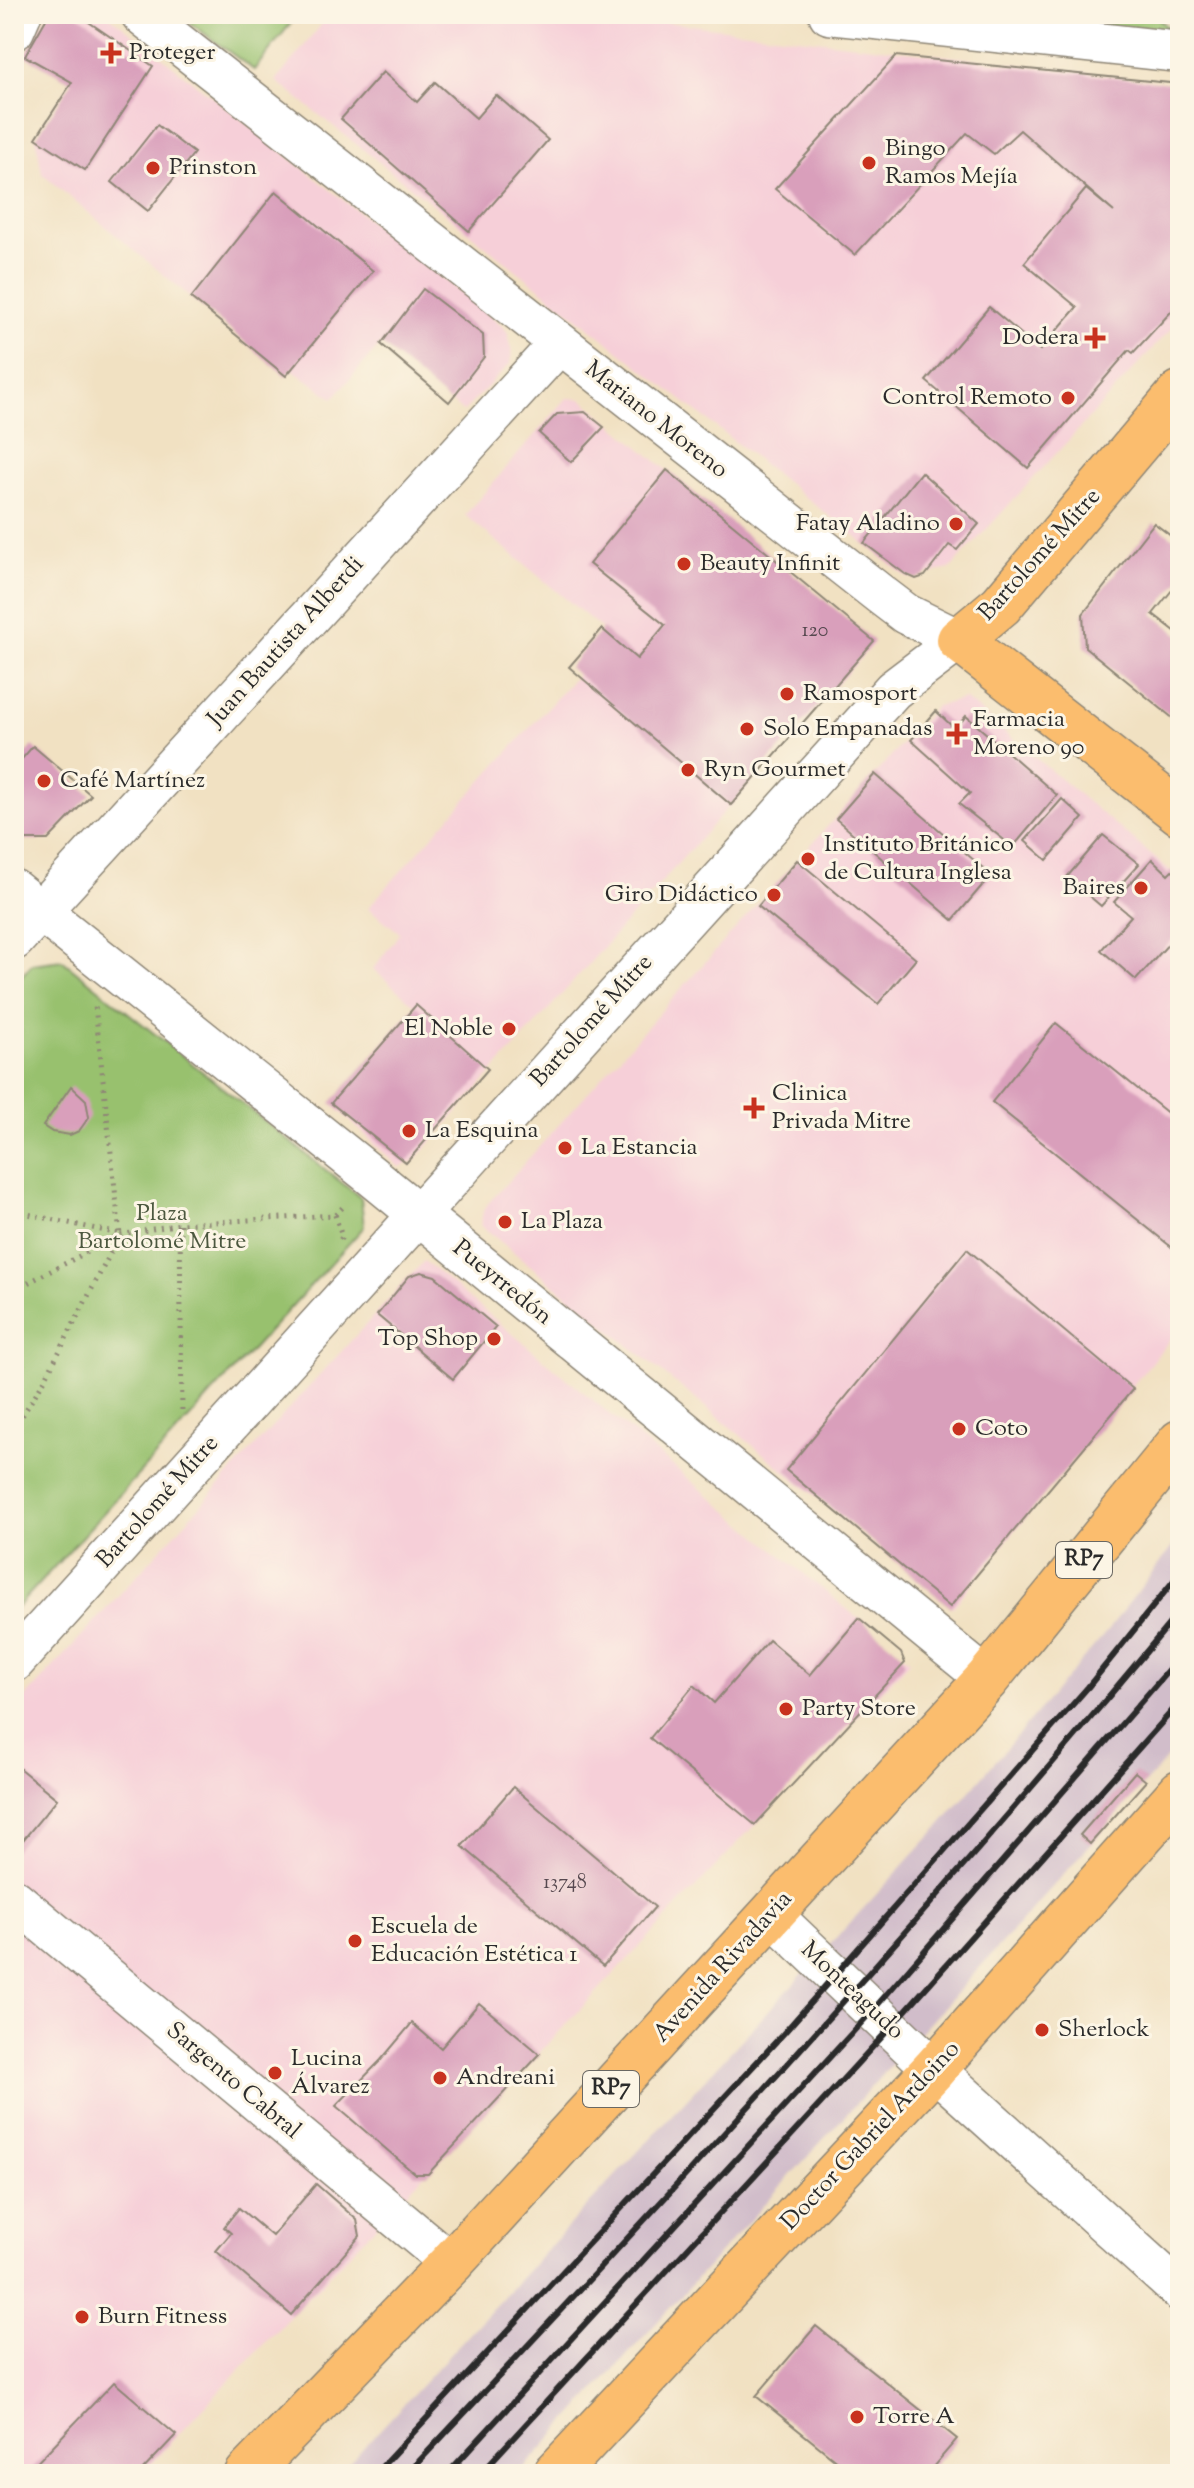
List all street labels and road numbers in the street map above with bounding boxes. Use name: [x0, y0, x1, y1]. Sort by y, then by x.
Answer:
street label: Mariano Moreno: [577, 353, 735, 487]
street label: Bartolomé Mitre: [971, 481, 1109, 629]
street label: Juan Bautista Alberdi: [199, 549, 372, 736]
street label: Bartolomé Mitre: [523, 947, 661, 1095]
street label: Pueyrredón: [445, 1232, 559, 1334]
street label: Bartolomé Mitre: [89, 1428, 227, 1576]
road number: RP7: [1056, 1542, 1112, 1578]
street label: Avenida Rivadavia: [646, 1884, 800, 2050]
street label: Monteagudo: [793, 1934, 911, 2048]
street label: Sargento Cabral: [158, 2014, 308, 2148]
street label: Doctor Gabriel Ardoino: [774, 2033, 968, 2239]
road number: RP7: [583, 2071, 639, 2107]

